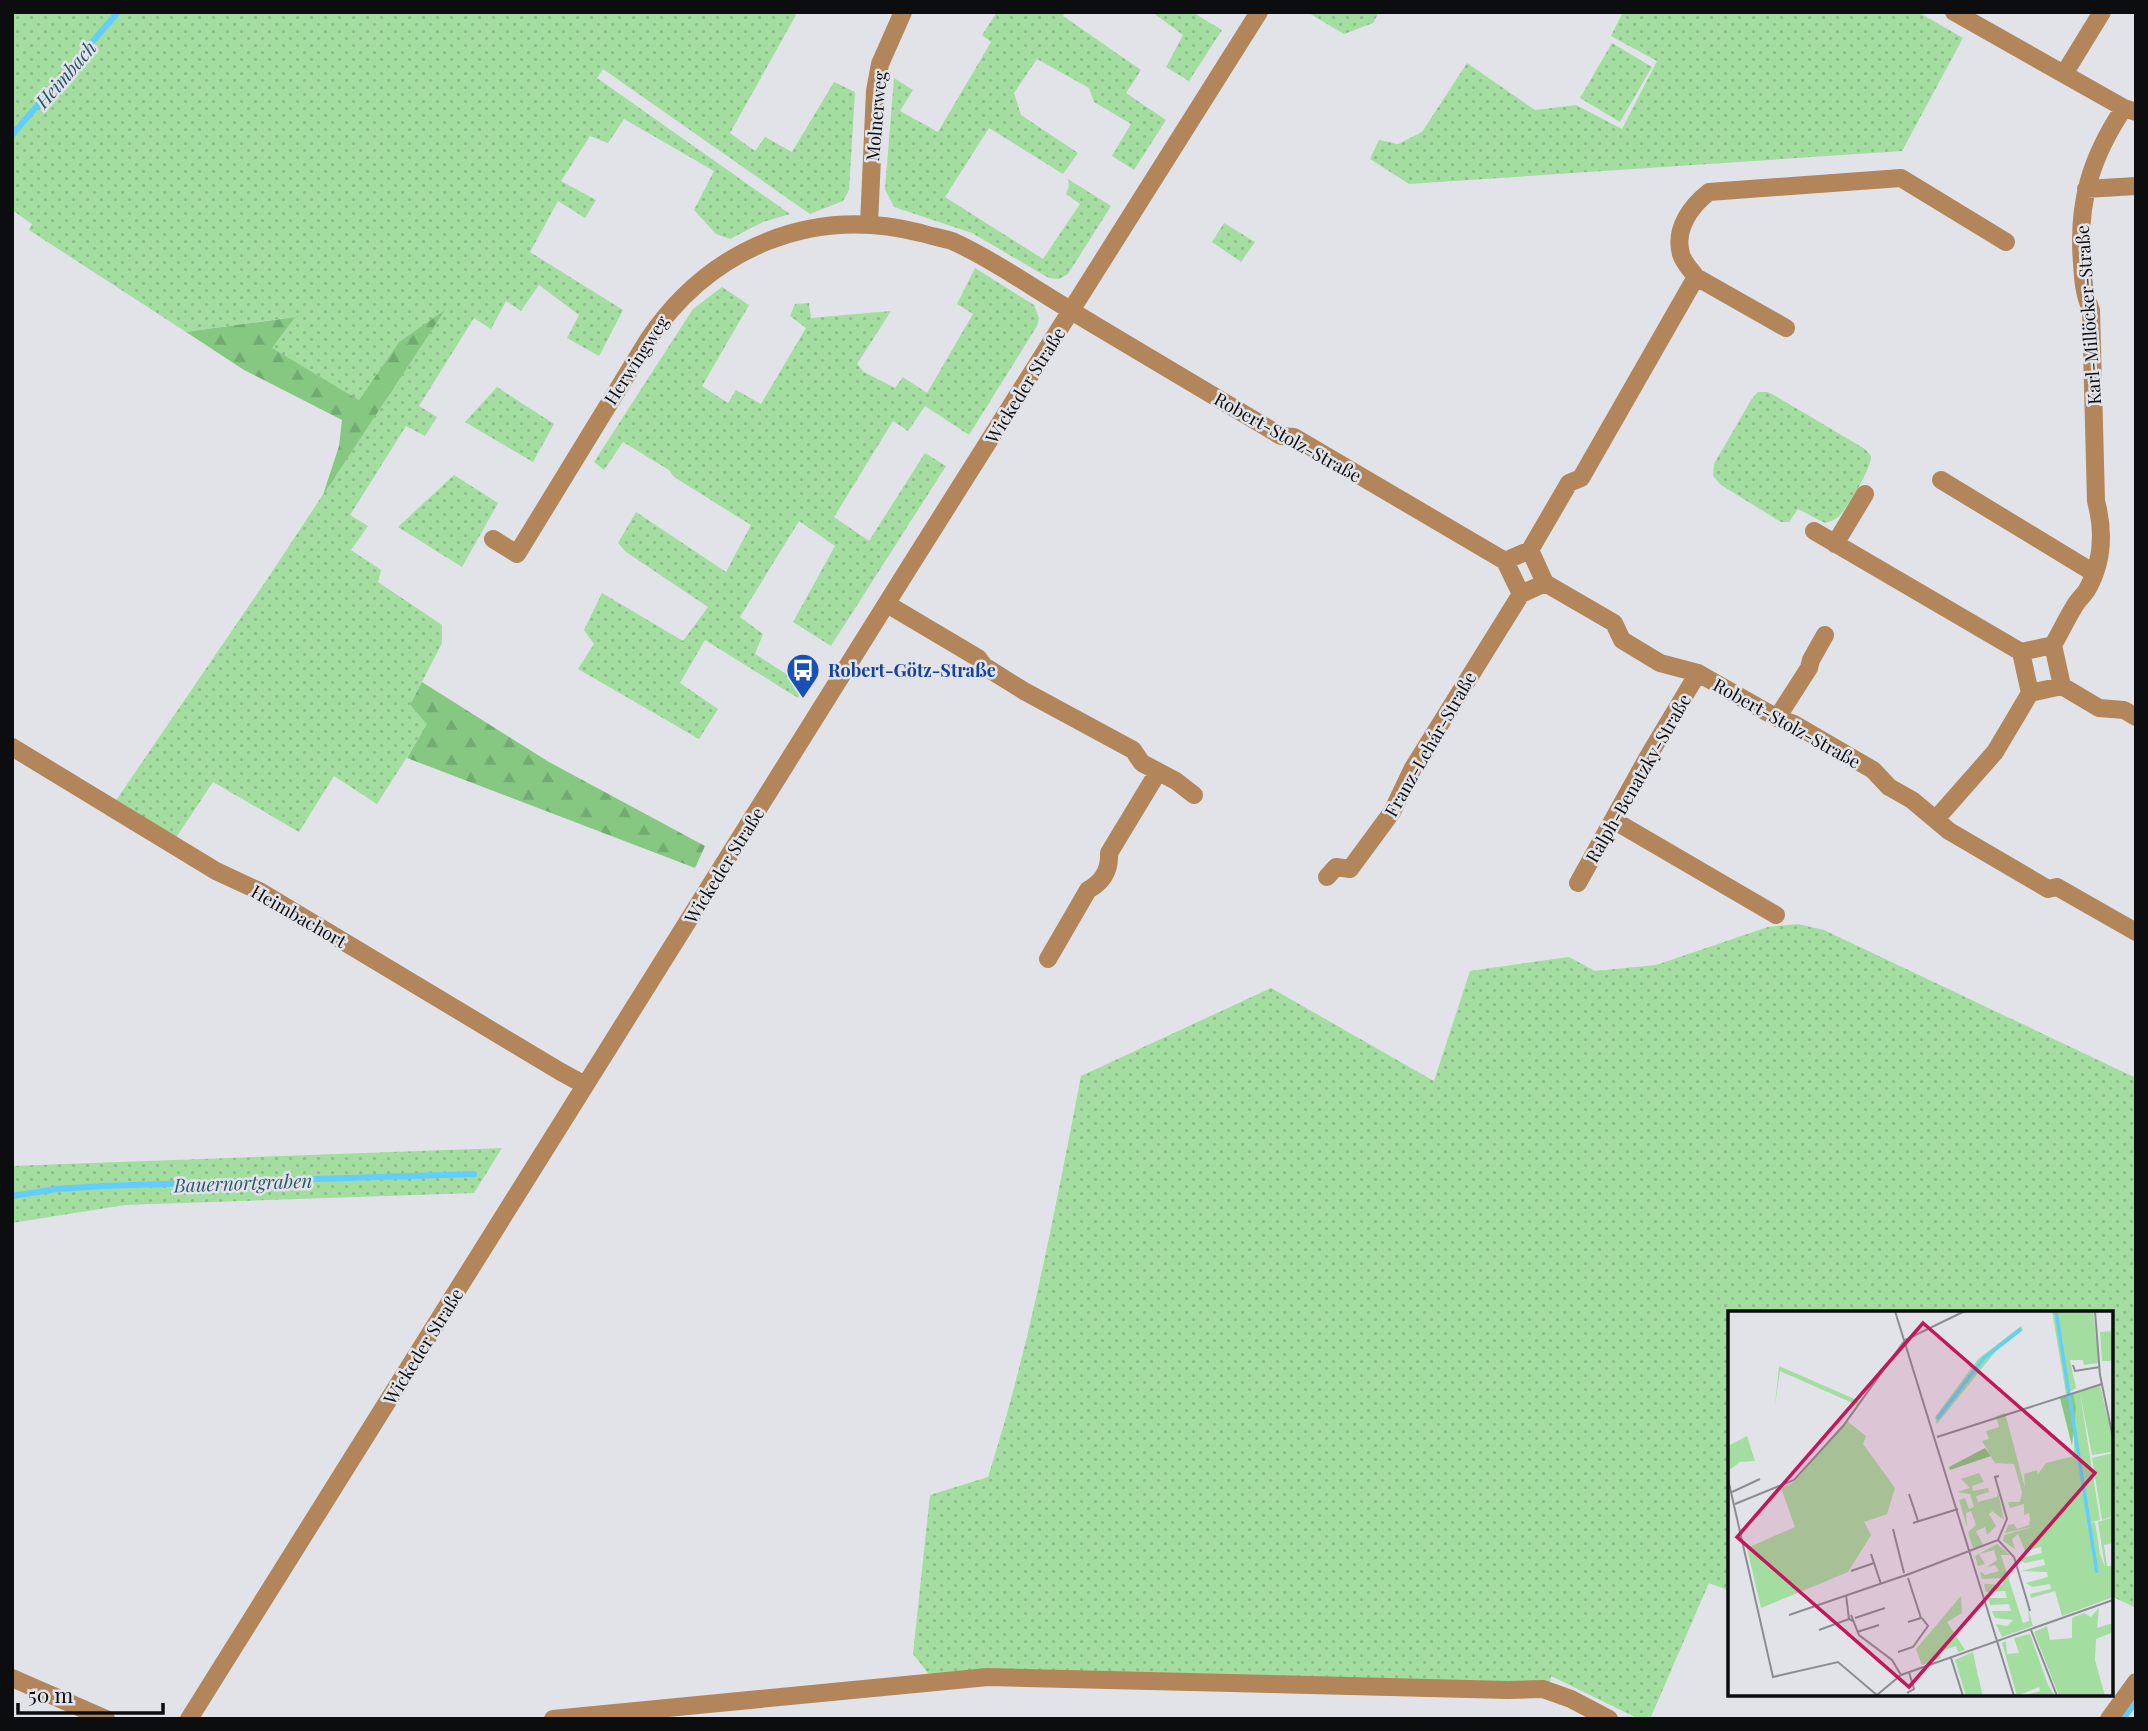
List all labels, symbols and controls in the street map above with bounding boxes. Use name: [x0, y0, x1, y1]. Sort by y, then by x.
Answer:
water label: Heimbach: [28, 35, 101, 114]
street label: Molnerweg: [860, 69, 892, 162]
street label: Karl-Millöcker-Straße: [2070, 224, 2106, 406]
street label: Herwingweg: [598, 310, 674, 409]
street label: Wickeder Straße: [979, 322, 1070, 448]
street label: Robert-Stolz-Straße: [1210, 386, 1366, 488]
bus stop icon: Robert-Götz-Straße: [784, 651, 822, 700]
place label: Robert-Götz-Straße: [828, 658, 996, 682]
street label: Franz-Lehár-Straße: [1379, 667, 1481, 821]
street label: Robert-Stolz-Straße: [1709, 672, 1865, 774]
street label: Ralph-Benatzky-Straße: [1580, 689, 1696, 867]
street label: Wickeder Straße: [678, 802, 769, 928]
street label: Heimbachort: [247, 879, 352, 953]
water label: Bauernortgraben: [172, 1167, 313, 1197]
street label: Wickeder Straße: [377, 1283, 468, 1409]
inset map: [1728, 1311, 2113, 1696]
scale bar: [18, 1672, 163, 1716]
text: 50 m: [28, 1680, 74, 1708]

